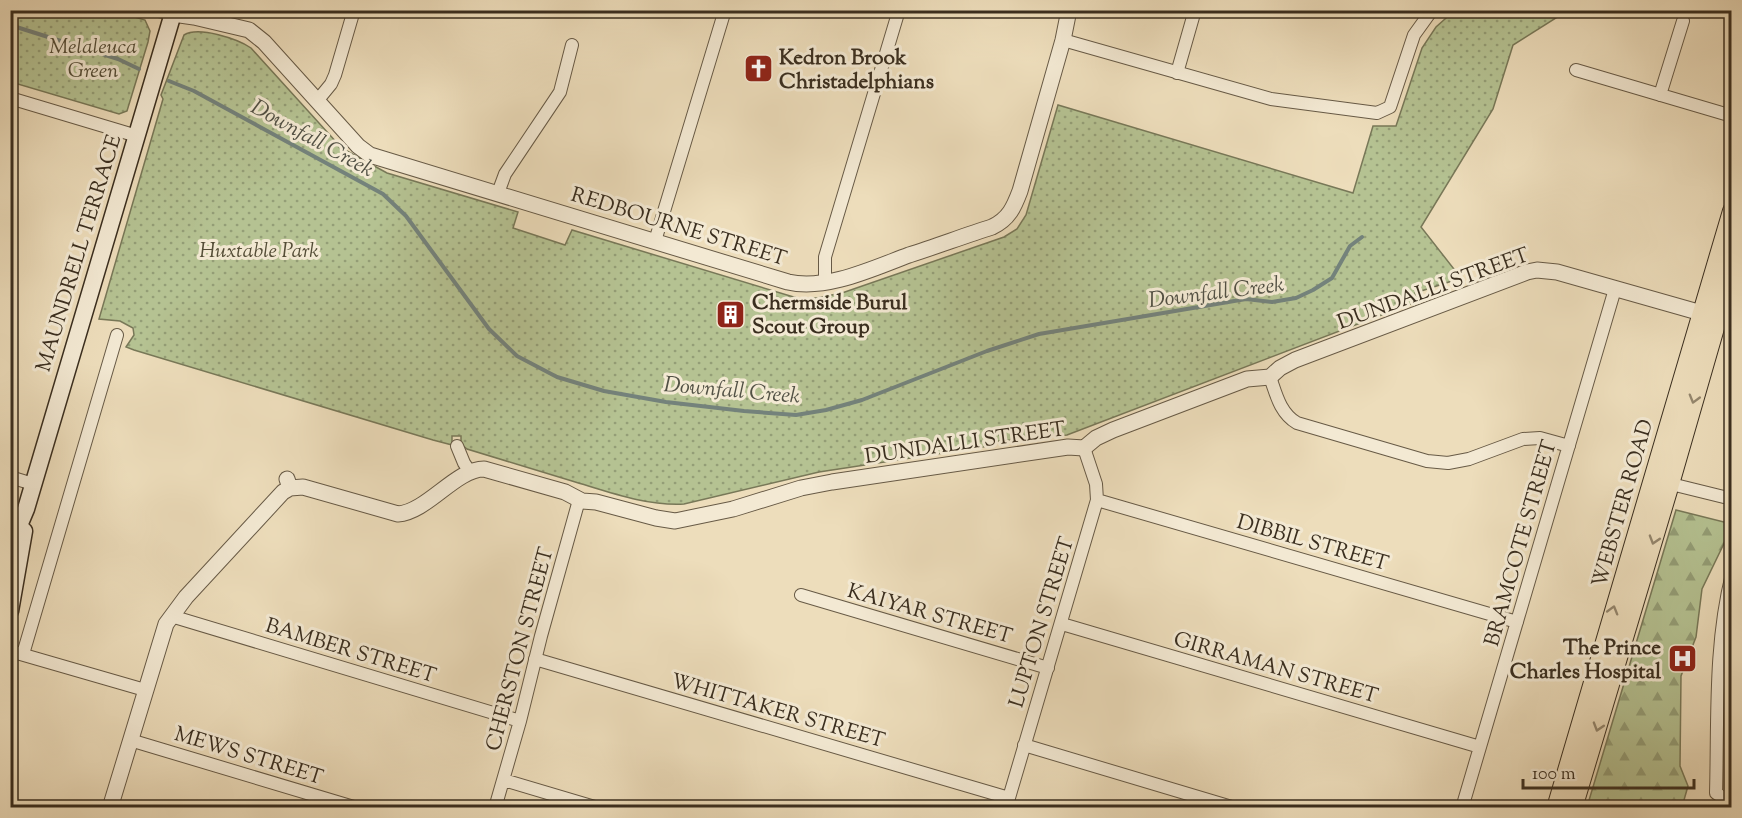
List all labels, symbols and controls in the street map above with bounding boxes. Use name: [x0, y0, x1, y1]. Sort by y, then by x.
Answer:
park label: Melaleuca Green: [49, 33, 137, 87]
place label: Kedron Brook Christadelphians: [779, 44, 934, 98]
church icon: Kedron Brook Christadelphians: [742, 53, 774, 85]
water label: Downfall Creek: [244, 93, 379, 187]
street label: MAUNDRELL TERRACE: [30, 131, 130, 376]
street label: REDBOURNE STREET: [567, 181, 790, 275]
park label: Huxtable Park: [199, 237, 319, 267]
street label: DUNDALLI STREET: [1333, 241, 1534, 339]
water label: Downfall Creek: [1147, 270, 1286, 318]
place label: Chermside Burul Scout Group: [752, 289, 907, 343]
building icon: Chermside Burul Scout Group: [715, 298, 747, 330]
water label: Downfall Creek: [662, 370, 801, 414]
one-way arrow: [1689, 393, 1701, 404]
street label: DUNDALLI STREET: [863, 415, 1068, 473]
street label: WEBSTER ROAD: [1586, 416, 1662, 591]
street label: BRAMCOTE STREET: [1478, 437, 1566, 650]
street label: DIBBIL STREET: [1233, 508, 1392, 580]
street label: LUPTON STREET: [1003, 533, 1083, 712]
one-way arrow: [1649, 534, 1661, 545]
street label: CHERSTON STREET: [479, 544, 563, 755]
street label: KAIYAR STREET: [844, 577, 1016, 653]
one-way arrow: [1606, 605, 1618, 616]
street label: BAMBER STREET: [261, 612, 440, 692]
street label: GIRRAMAN STREET: [1170, 625, 1381, 713]
place label: The Prince Charles Hospital: [1510, 634, 1661, 688]
hospital icon: The Prince Charles Hospital: [1666, 643, 1698, 675]
street label: WHITTAKER STREET: [667, 667, 888, 757]
street label: MEWS STREET: [170, 720, 327, 794]
one-way arrow: [1593, 721, 1605, 732]
scale bar: [1523, 752, 1694, 790]
text: 100 m: [1532, 762, 1576, 788]

